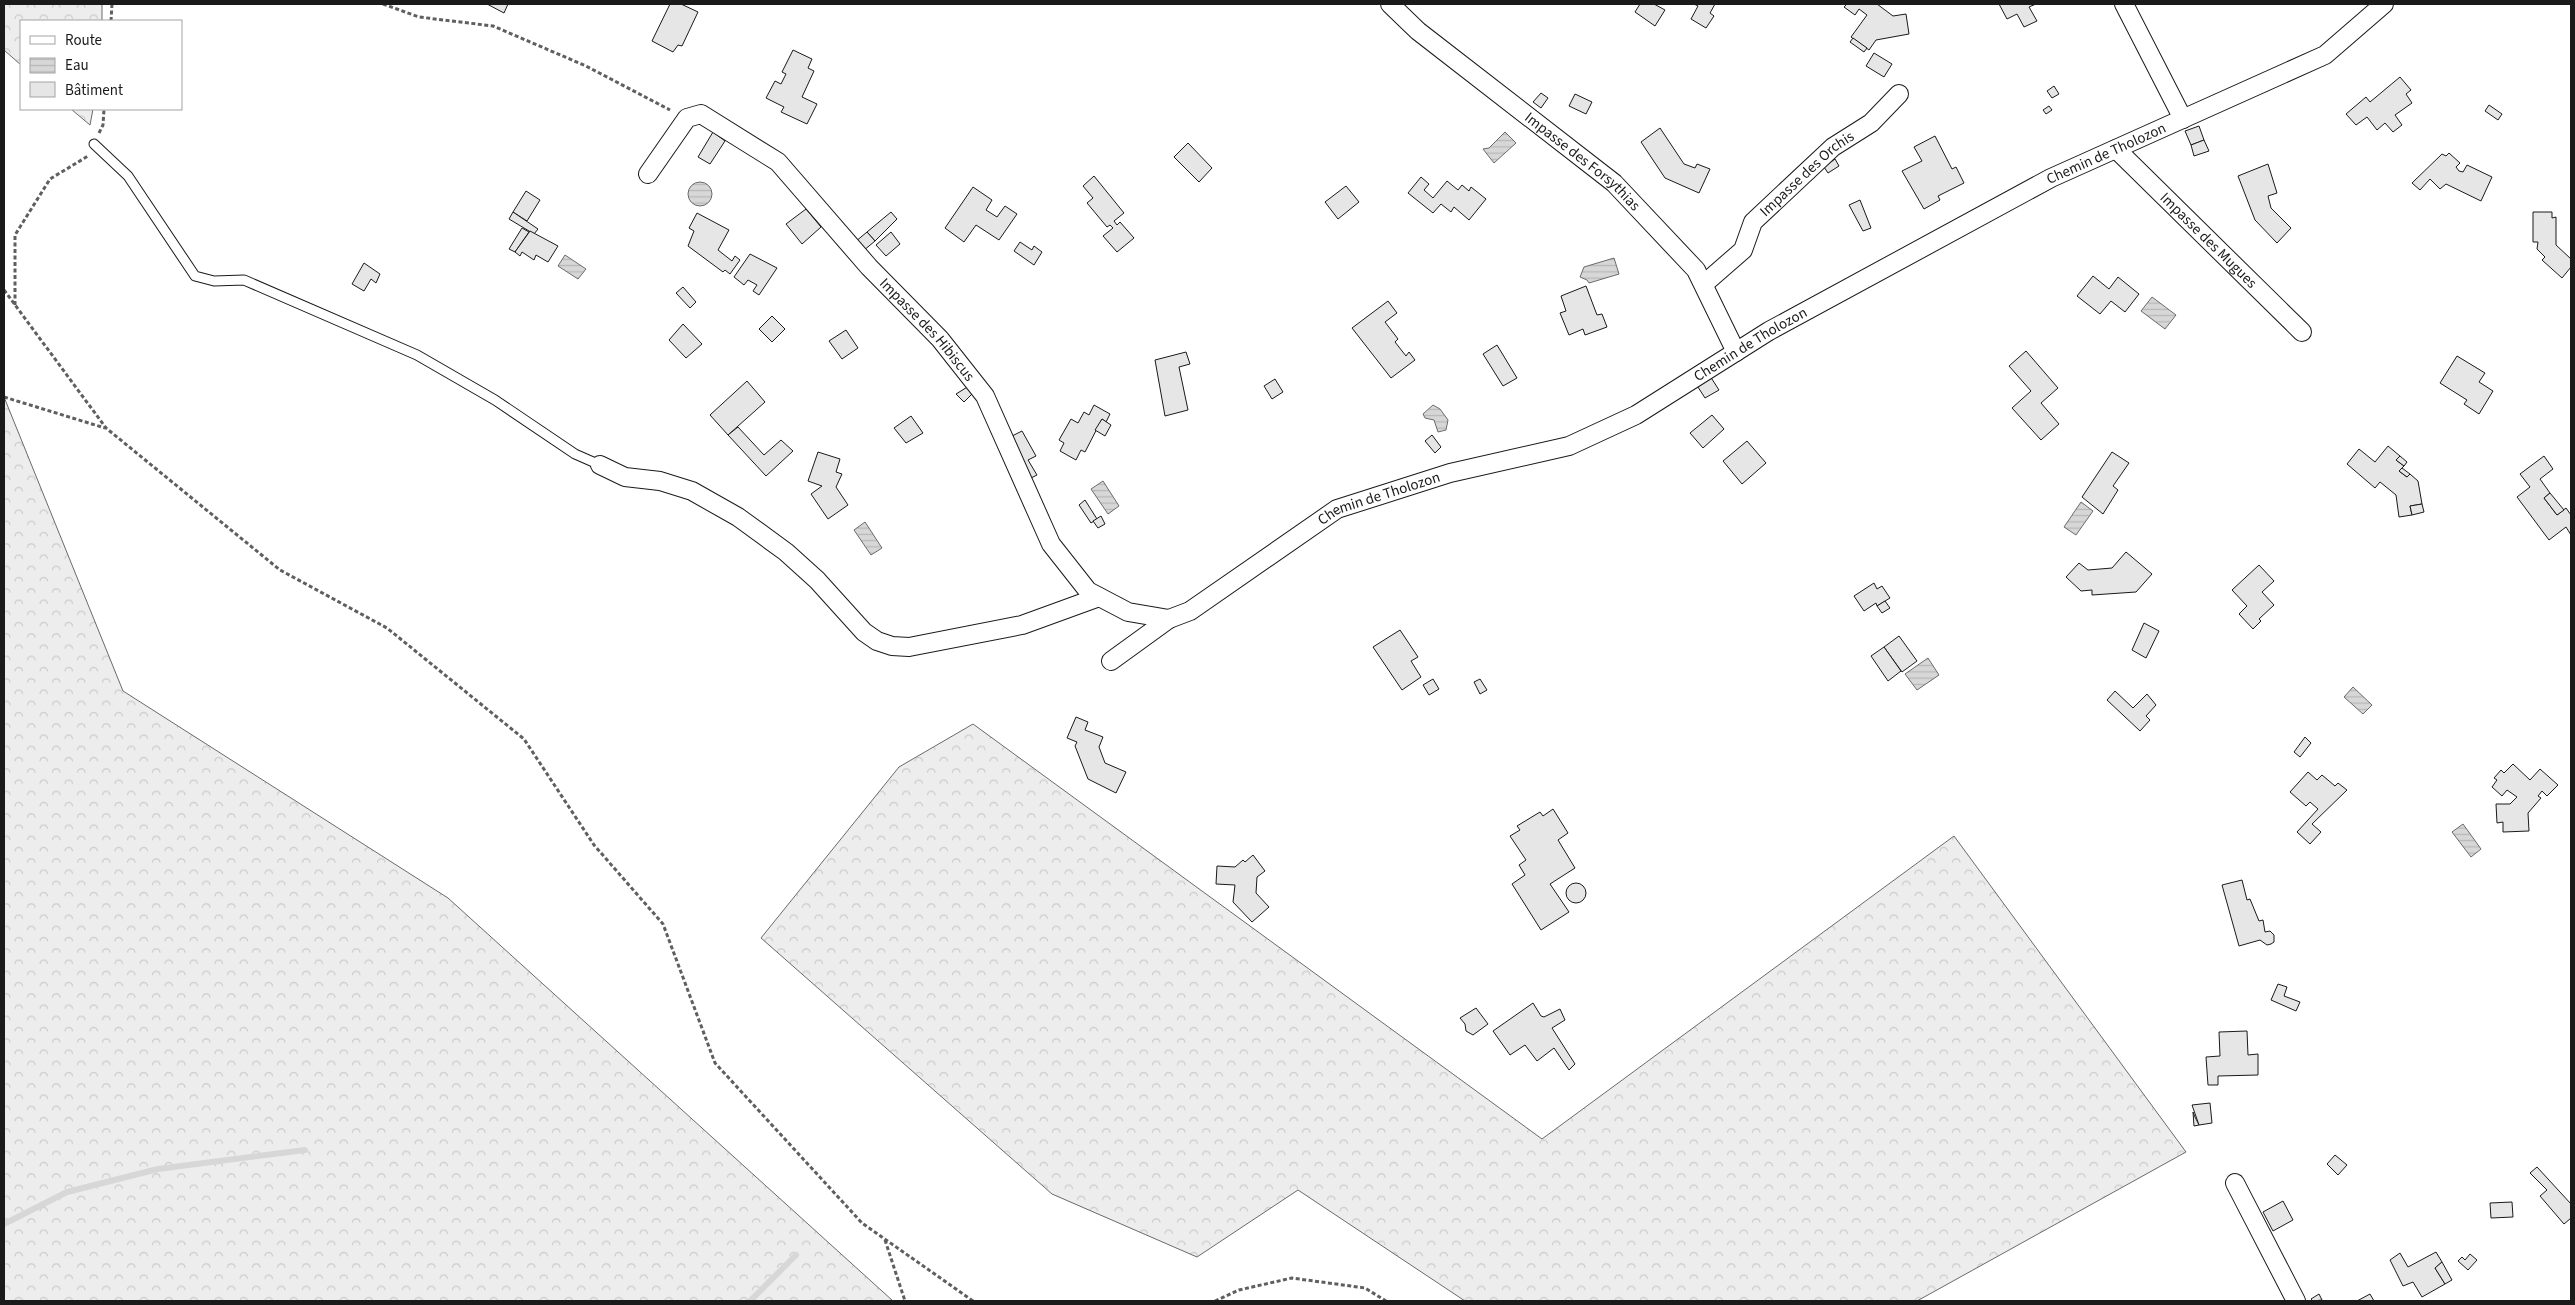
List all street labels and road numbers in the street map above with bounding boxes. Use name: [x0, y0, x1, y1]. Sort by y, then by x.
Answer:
street label: Impasse des Forsythias: [1520, 107, 1645, 215]
street label: Chemin de Tholozon: [2043, 117, 2169, 189]
street label: Impasse des Orchis: [1755, 126, 1858, 221]
street label: Impasse des Mugues: [2155, 188, 2262, 293]
street label: Impasse des Hibiscus: [875, 273, 980, 386]
street label: Chemin de Tholozon: [1690, 302, 1811, 387]
street label: Chemin de Tholozon: [1313, 466, 1443, 530]

